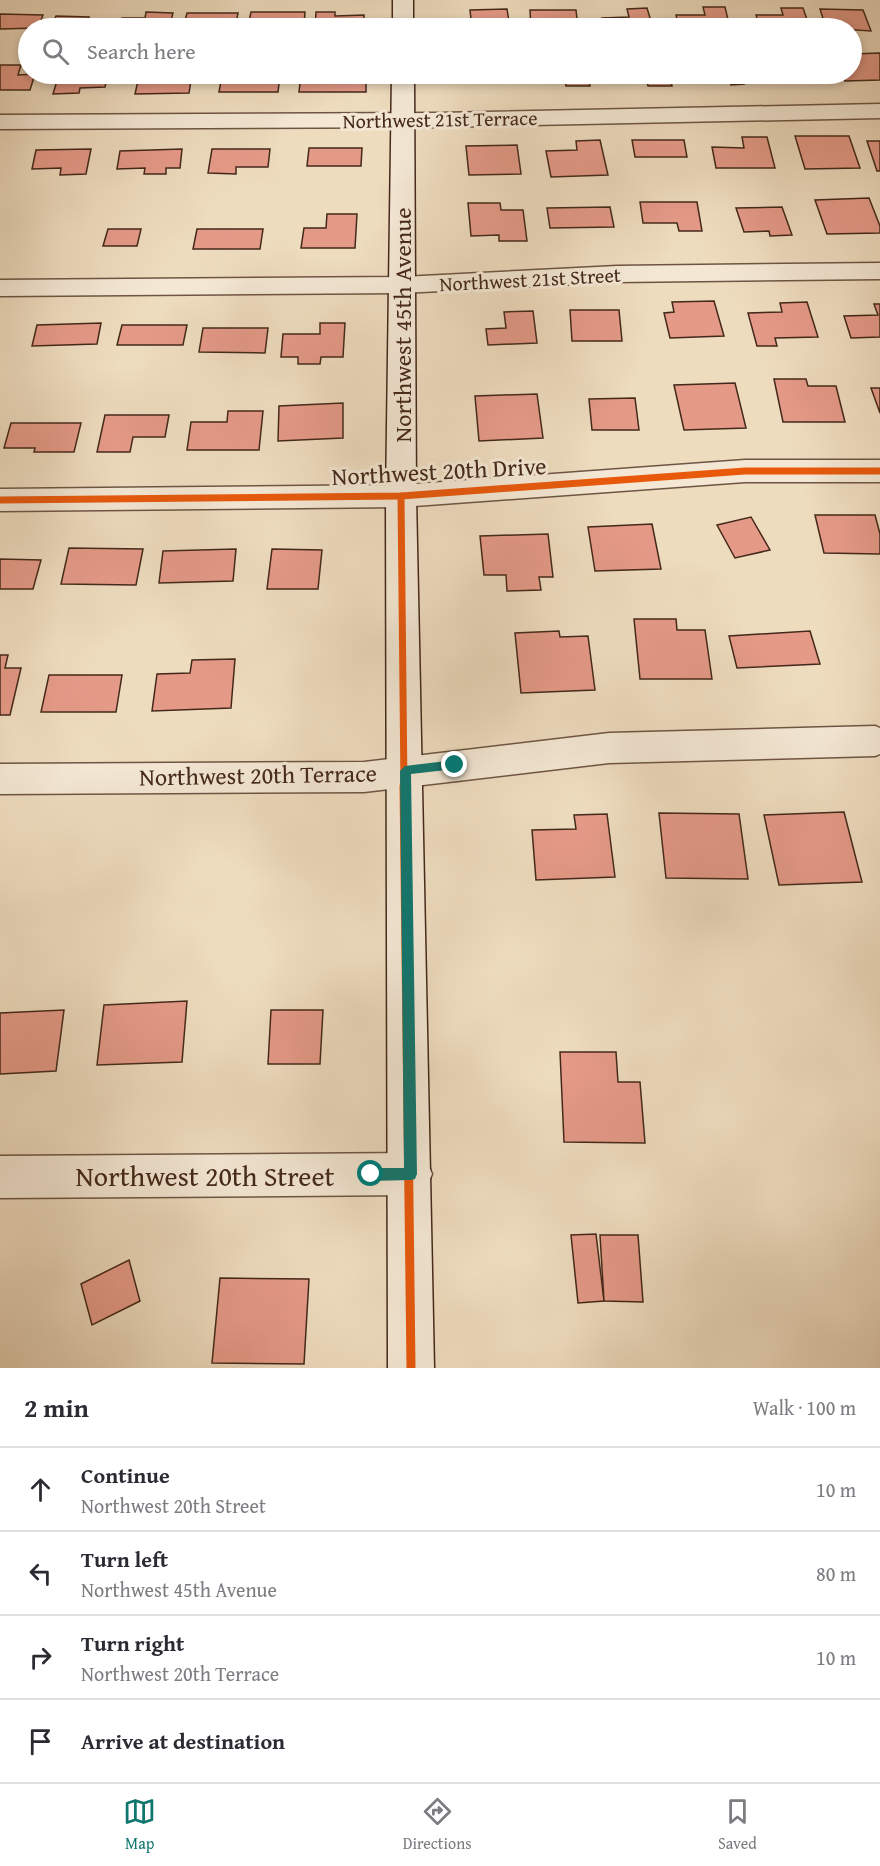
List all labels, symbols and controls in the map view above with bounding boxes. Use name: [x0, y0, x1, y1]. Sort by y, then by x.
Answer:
search box: [18, 18, 862, 84]
icon: search: [39, 35, 72, 68]
text: Search here: [87, 35, 196, 67]
street label: Northwest 21st Terrace: [342, 103, 538, 135]
street label: Northwest 45th Avenue: [385, 208, 420, 442]
street label: Northwest 21st Street: [439, 260, 621, 298]
street label: Northwest 20th Drive: [331, 448, 547, 494]
route end: [441, 751, 467, 777]
street label: Northwest 20th Terrace: [139, 755, 377, 795]
street label: Northwest 20th Street: [76, 1155, 335, 1196]
route start: [357, 1160, 383, 1186]
text: 2 min: [24, 1388, 89, 1427]
text: Walk · 100 m: [753, 1393, 856, 1422]
text: Continue: [81, 1459, 170, 1491]
icon: ahead: [24, 1473, 57, 1506]
text: 10 m: [816, 1475, 856, 1504]
text: Northwest 20th Street: [81, 1491, 266, 1520]
text: Turn left: [81, 1543, 168, 1575]
icon: left: [24, 1557, 57, 1590]
text: 80 m: [816, 1559, 856, 1588]
text: Northwest 45th Avenue: [81, 1575, 277, 1604]
text: Turn right: [81, 1627, 184, 1659]
icon: right: [24, 1641, 57, 1674]
text: 10 m: [816, 1643, 856, 1672]
text: Northwest 20th Terrace: [81, 1659, 279, 1688]
icon: arrive: [24, 1725, 57, 1758]
text: Arrive at destination: [81, 1725, 285, 1757]
tab: Map: [123, 1795, 156, 1855]
tab: Directions: [403, 1795, 472, 1855]
tab: Saved: [718, 1795, 757, 1855]

